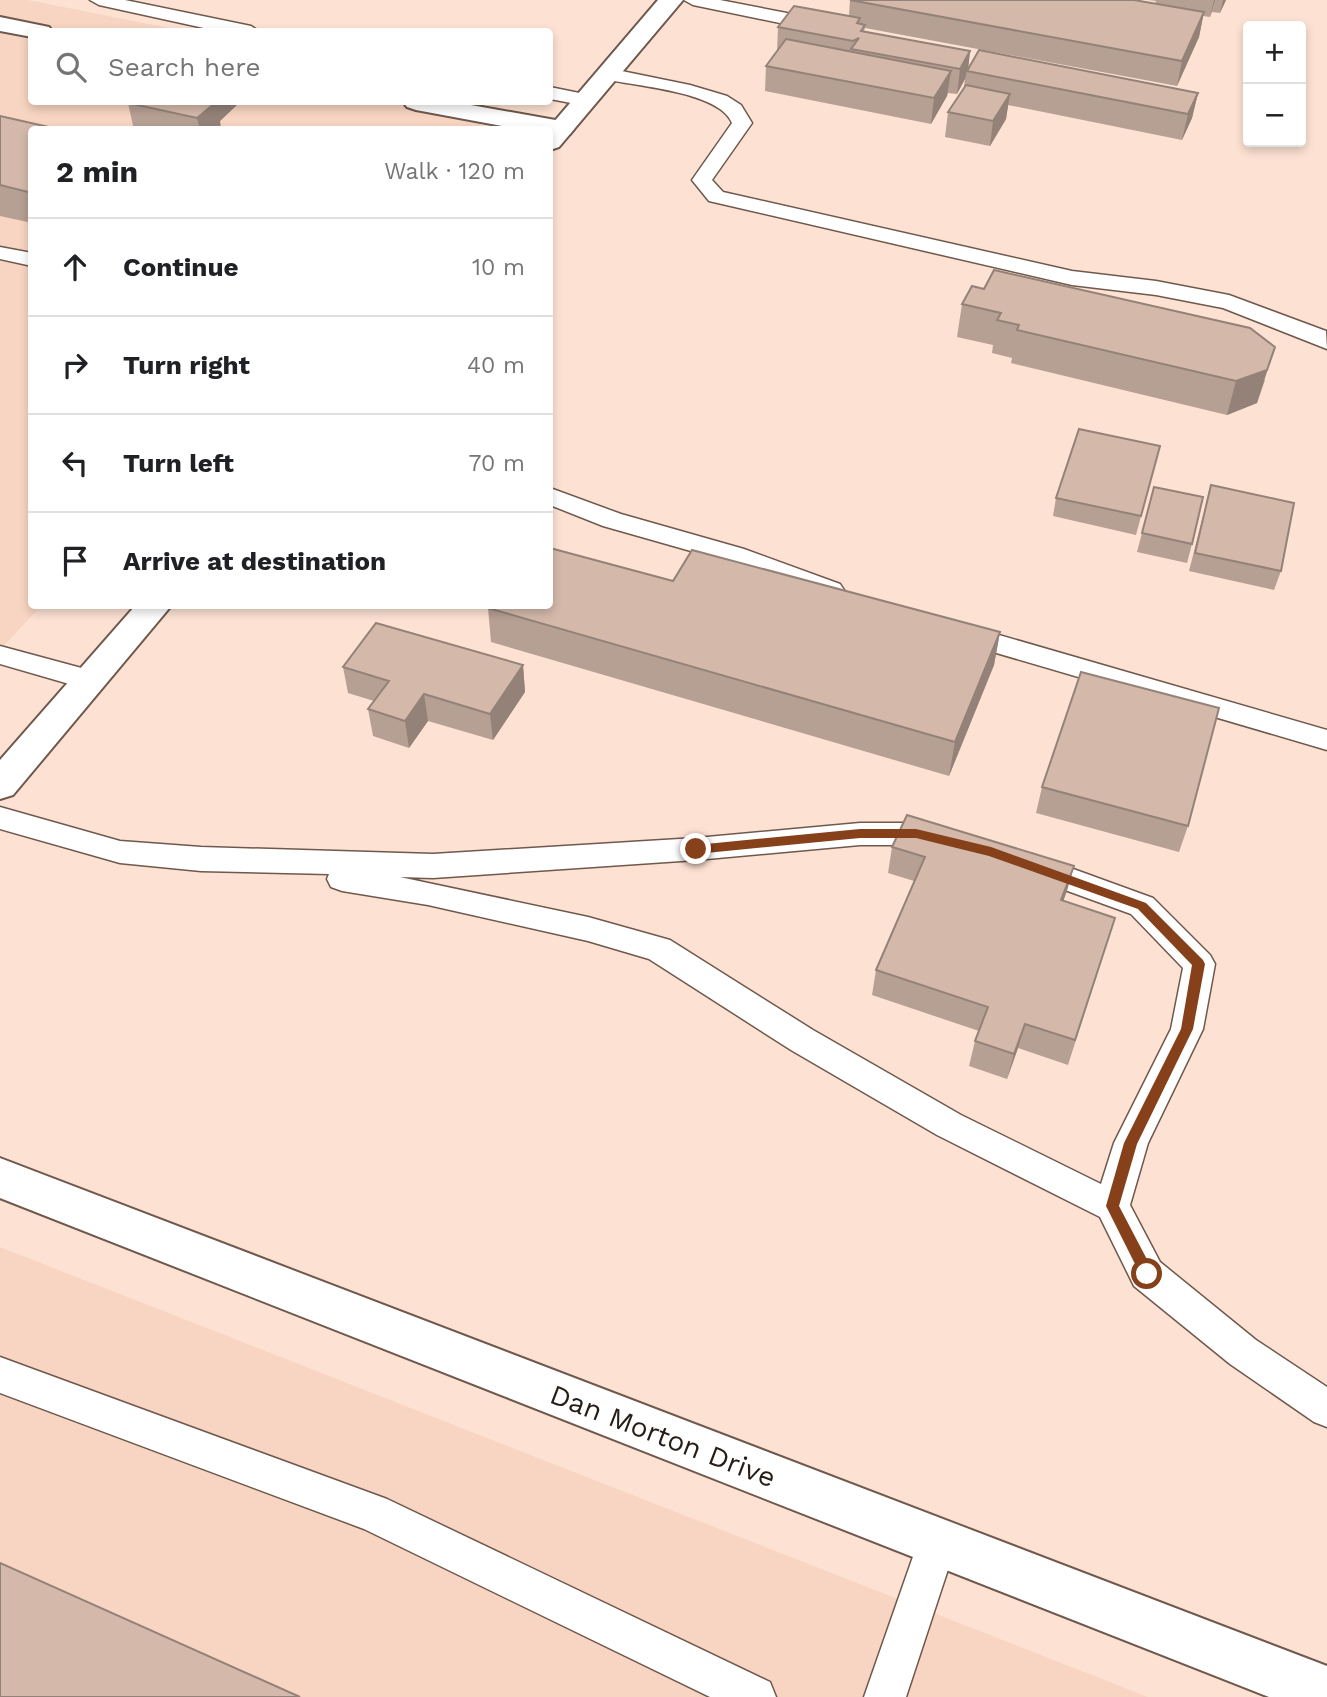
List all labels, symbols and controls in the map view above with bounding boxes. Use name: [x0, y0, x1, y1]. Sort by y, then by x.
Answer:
map controls: [1243, 21, 1306, 147]
button: +: [1243, 21, 1306, 84]
search box: [28, 28, 553, 105]
icon: search: [52, 48, 90, 86]
text: Search here: [108, 52, 260, 82]
button: −: [1243, 84, 1306, 147]
text: 2 min: [56, 154, 138, 189]
text: Walk · 120 m: [384, 158, 525, 185]
icon: ahead: [56, 248, 94, 286]
text: Continue: [123, 252, 239, 282]
text: 10 m: [472, 254, 525, 281]
icon: right: [56, 346, 94, 384]
text: Turn right: [123, 350, 250, 380]
text: 40 m: [467, 352, 525, 379]
icon: left: [56, 444, 94, 482]
text: Turn left: [123, 448, 234, 478]
text: 70 m: [468, 450, 525, 477]
icon: arrive: [56, 542, 94, 580]
text: Arrive at destination: [123, 546, 386, 576]
route end: [680, 833, 711, 864]
route start: [1131, 1258, 1162, 1289]
street label: Dan Morton Drive: [546, 1378, 780, 1494]

